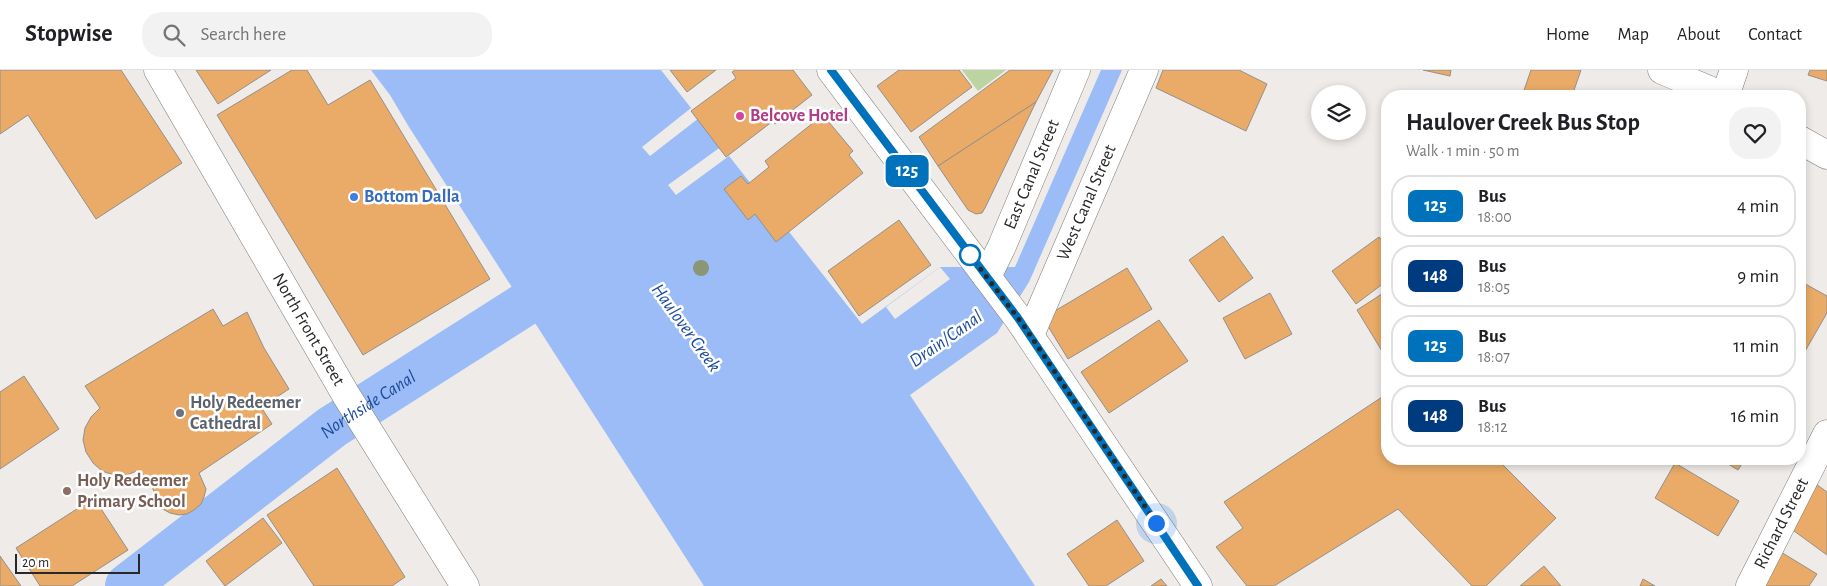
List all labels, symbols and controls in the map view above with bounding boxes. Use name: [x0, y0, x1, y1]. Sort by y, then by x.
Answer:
search box: [142, 12, 492, 57]
icon: search: [160, 21, 188, 49]
text: Stopwise: [25, 22, 112, 46]
text: Search here: [200, 25, 286, 44]
text: Home: [1546, 26, 1589, 44]
text: Map: [1617, 26, 1649, 44]
text: About: [1677, 26, 1720, 44]
text: Contact: [1748, 26, 1802, 44]
map controls: [1311, 85, 1366, 140]
button: layers: [1311, 85, 1366, 140]
place label: Belcove Hotel: [750, 107, 848, 125]
button: heart: [1729, 107, 1781, 159]
marker: Belcove Hotel: [734, 110, 746, 122]
text: Haulover Creek Bus Stop: [1406, 111, 1640, 135]
street label: East Canal Street: [1001, 117, 1063, 232]
street label: West Canal Street: [1054, 142, 1120, 263]
text: Walk · 1 min · 50 m: [1406, 143, 1520, 159]
line badge: 125: [878, 155, 936, 187]
text: 125: [896, 162, 918, 180]
text: Bus: [1478, 187, 1506, 206]
place label: Bottom Dalla: [364, 188, 460, 206]
marker: Bottom Dalla: [348, 191, 360, 203]
text: 125: [1424, 197, 1447, 215]
text: 4 min: [1737, 197, 1779, 216]
text: 18:00: [1478, 209, 1512, 225]
unlabelled marker: [959, 244, 981, 266]
text: Bus: [1478, 257, 1506, 276]
text: 148: [1423, 267, 1448, 285]
text: 9 min: [1737, 267, 1779, 286]
street label: North Front Street: [269, 270, 348, 389]
text: 18:05: [1478, 279, 1510, 295]
water label: Haulover Creek: [648, 281, 724, 376]
water label: Drain/Canal: [906, 307, 986, 371]
text: Bus: [1478, 327, 1506, 346]
text: 125: [1424, 337, 1447, 355]
text: 11 min: [1733, 337, 1779, 356]
text: 18:07: [1478, 349, 1510, 365]
water label: Northside Canal: [317, 367, 419, 442]
place label: Holy Redeemer Cathedral: [190, 394, 302, 433]
text: Bus: [1478, 397, 1506, 416]
marker: Holy Redeemer Cathedral: [174, 407, 186, 419]
text: 148: [1423, 407, 1448, 425]
text: 16 min: [1731, 407, 1779, 426]
text: 18:12: [1478, 419, 1508, 435]
place label: Holy Redeemer Primary School: [77, 472, 189, 511]
street label: Richard Street: [1751, 475, 1812, 572]
marker: Holy Redeemer Primary School: [61, 485, 73, 497]
your location: [1144, 511, 1169, 536]
scale bar: [15, 551, 140, 574]
text: 20 m: [22, 556, 49, 570]

